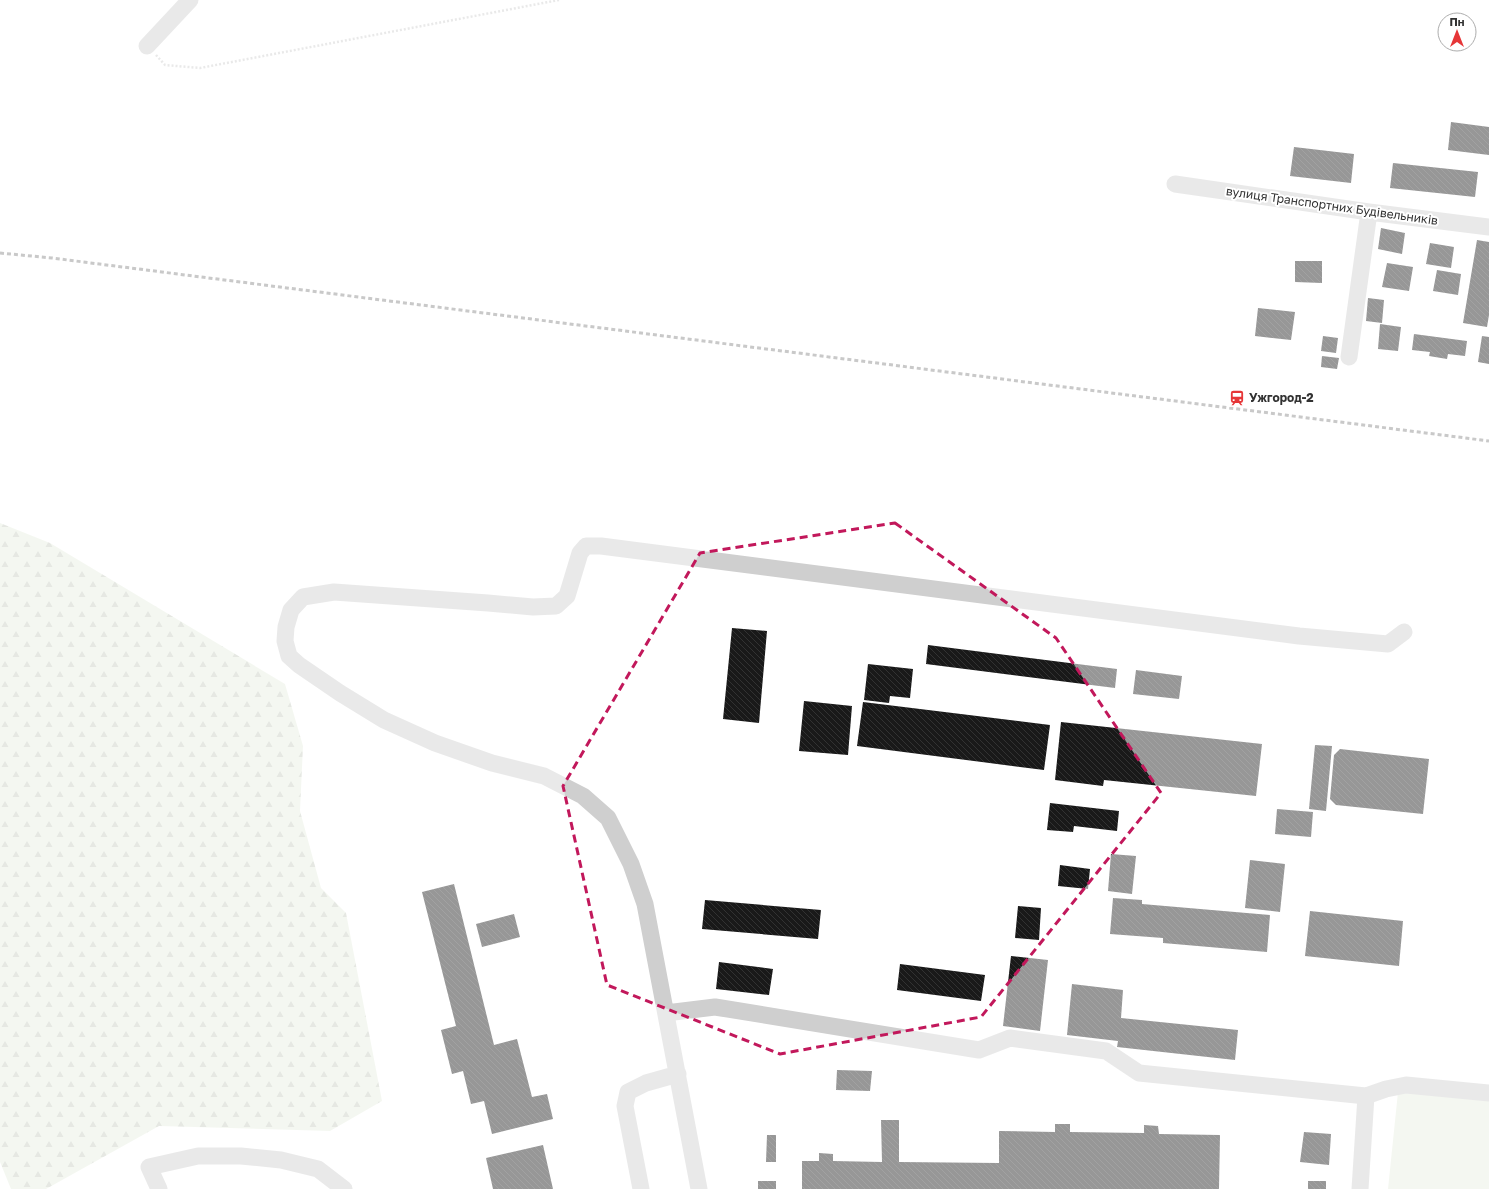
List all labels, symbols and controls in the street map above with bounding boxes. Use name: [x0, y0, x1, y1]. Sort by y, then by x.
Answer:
north arrow: [1437, 12, 1477, 52]
text: Пн: [1450, 15, 1465, 28]
street label: вулиця Транспортних Будівельників: [1225, 183, 1439, 228]
station icon: Ужгород-2: [1228, 389, 1246, 407]
place label: Ужгород-2: [1249, 390, 1314, 405]

